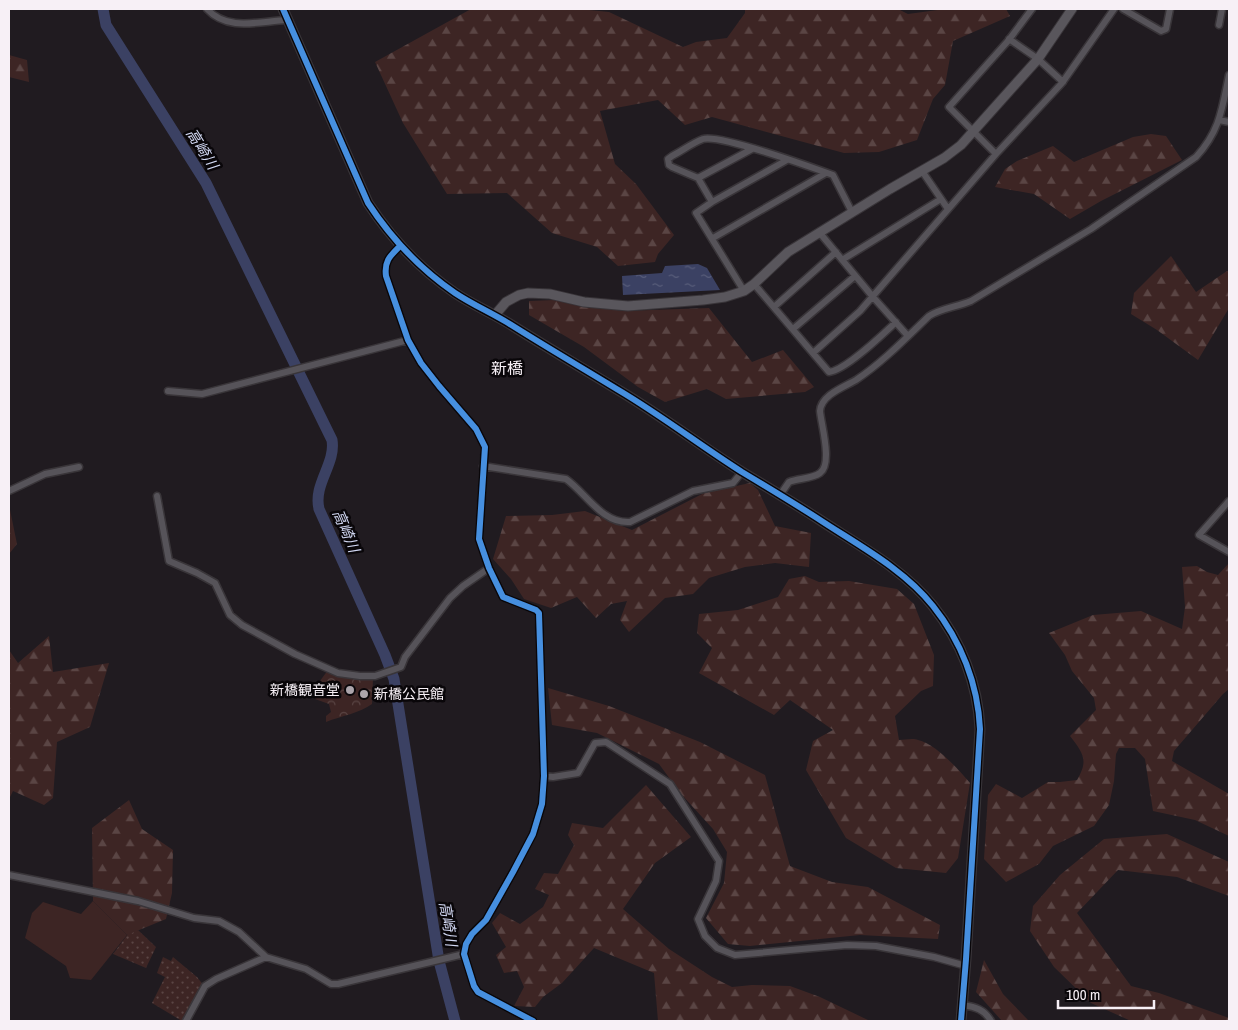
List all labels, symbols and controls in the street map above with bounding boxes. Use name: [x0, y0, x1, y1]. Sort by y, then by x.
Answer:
water label: 高崎川: [182, 124, 224, 175]
district label: 新橋: [491, 357, 523, 379]
water label: 高崎川: [328, 506, 366, 557]
place label: 新橋観音堂: [270, 681, 340, 699]
marker: 新橋観音堂: [344, 684, 356, 696]
place label: 新橋公民館: [374, 685, 444, 703]
marker: 新橋公民館: [358, 688, 370, 700]
water label: 高崎川: [435, 900, 463, 950]
scale bar: [1058, 978, 1154, 1010]
text: 100 m: [1066, 984, 1100, 1005]

